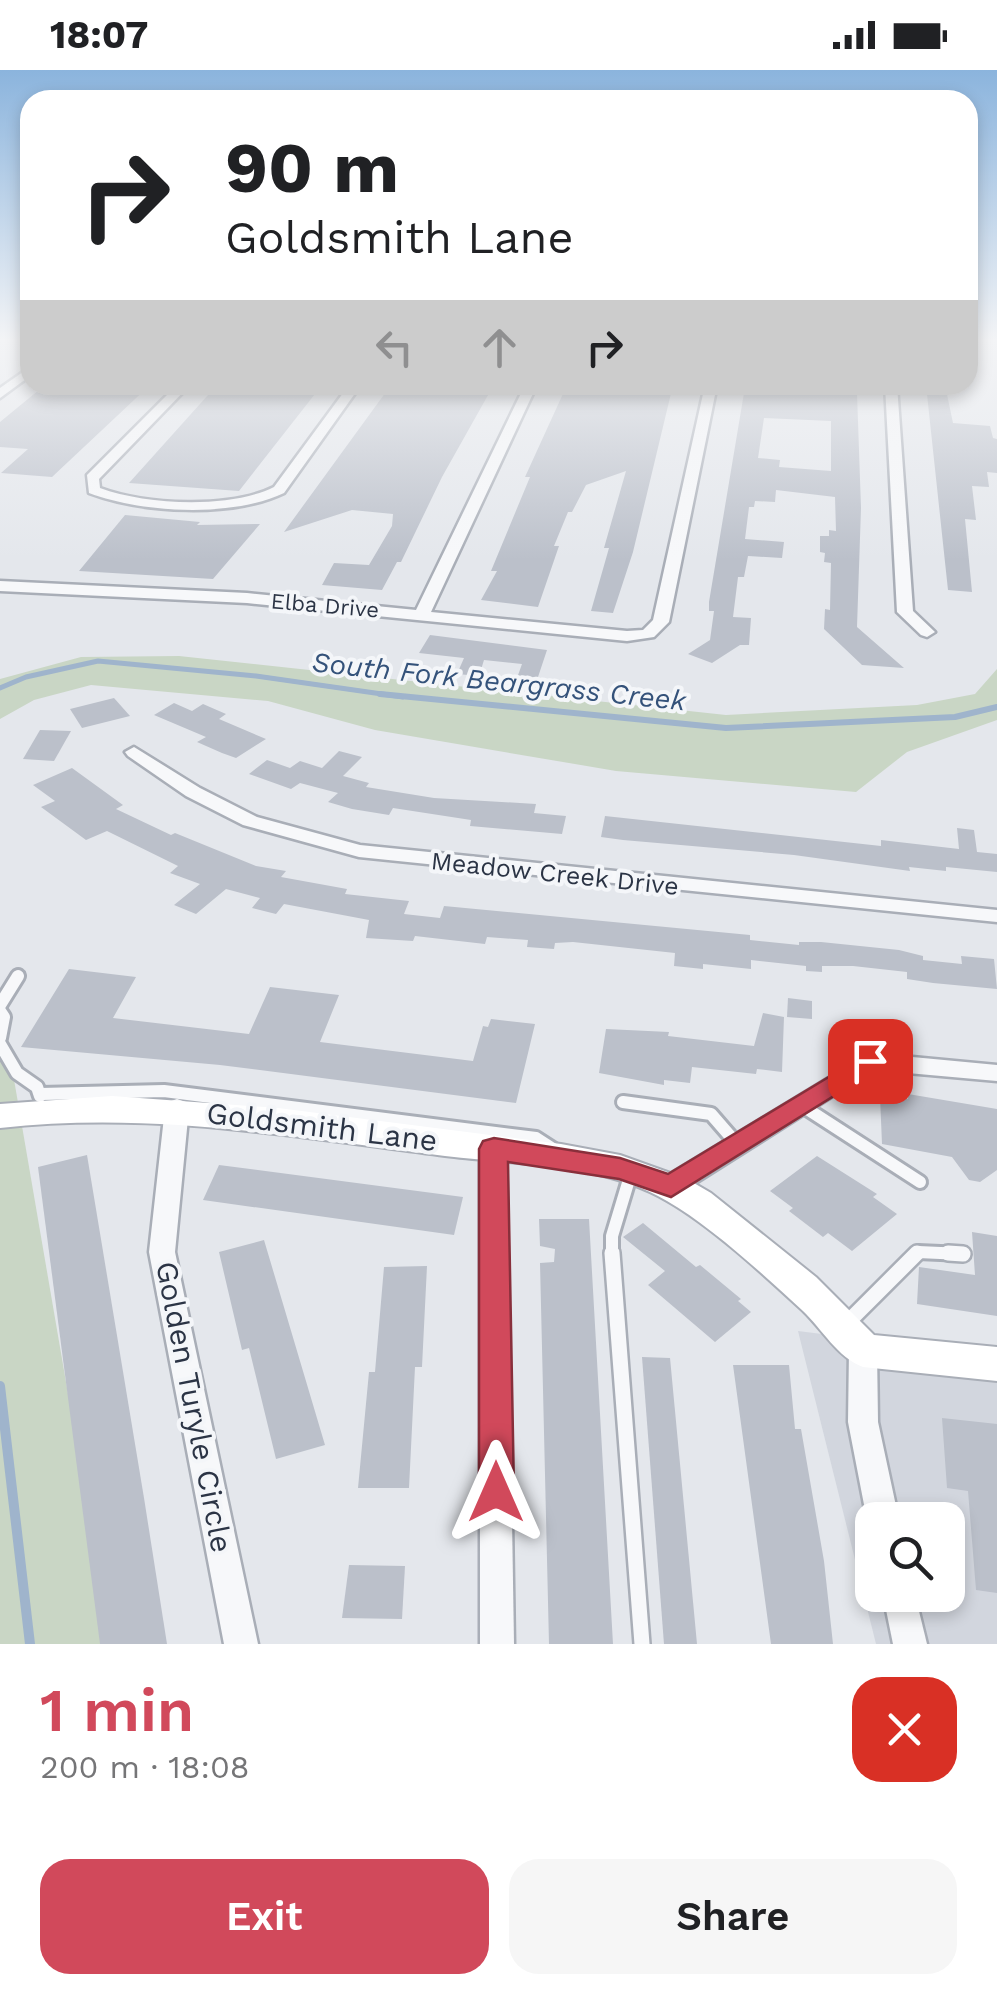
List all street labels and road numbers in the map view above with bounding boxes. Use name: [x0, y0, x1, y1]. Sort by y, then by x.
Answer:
street label: Elba Drive: [270, 588, 380, 623]
street label: Meadow Creek Drive: [430, 846, 680, 901]
street label: Goldsmith Lane: [205, 1095, 439, 1158]
street label: Golden Turyle Circle: [149, 1258, 240, 1555]

